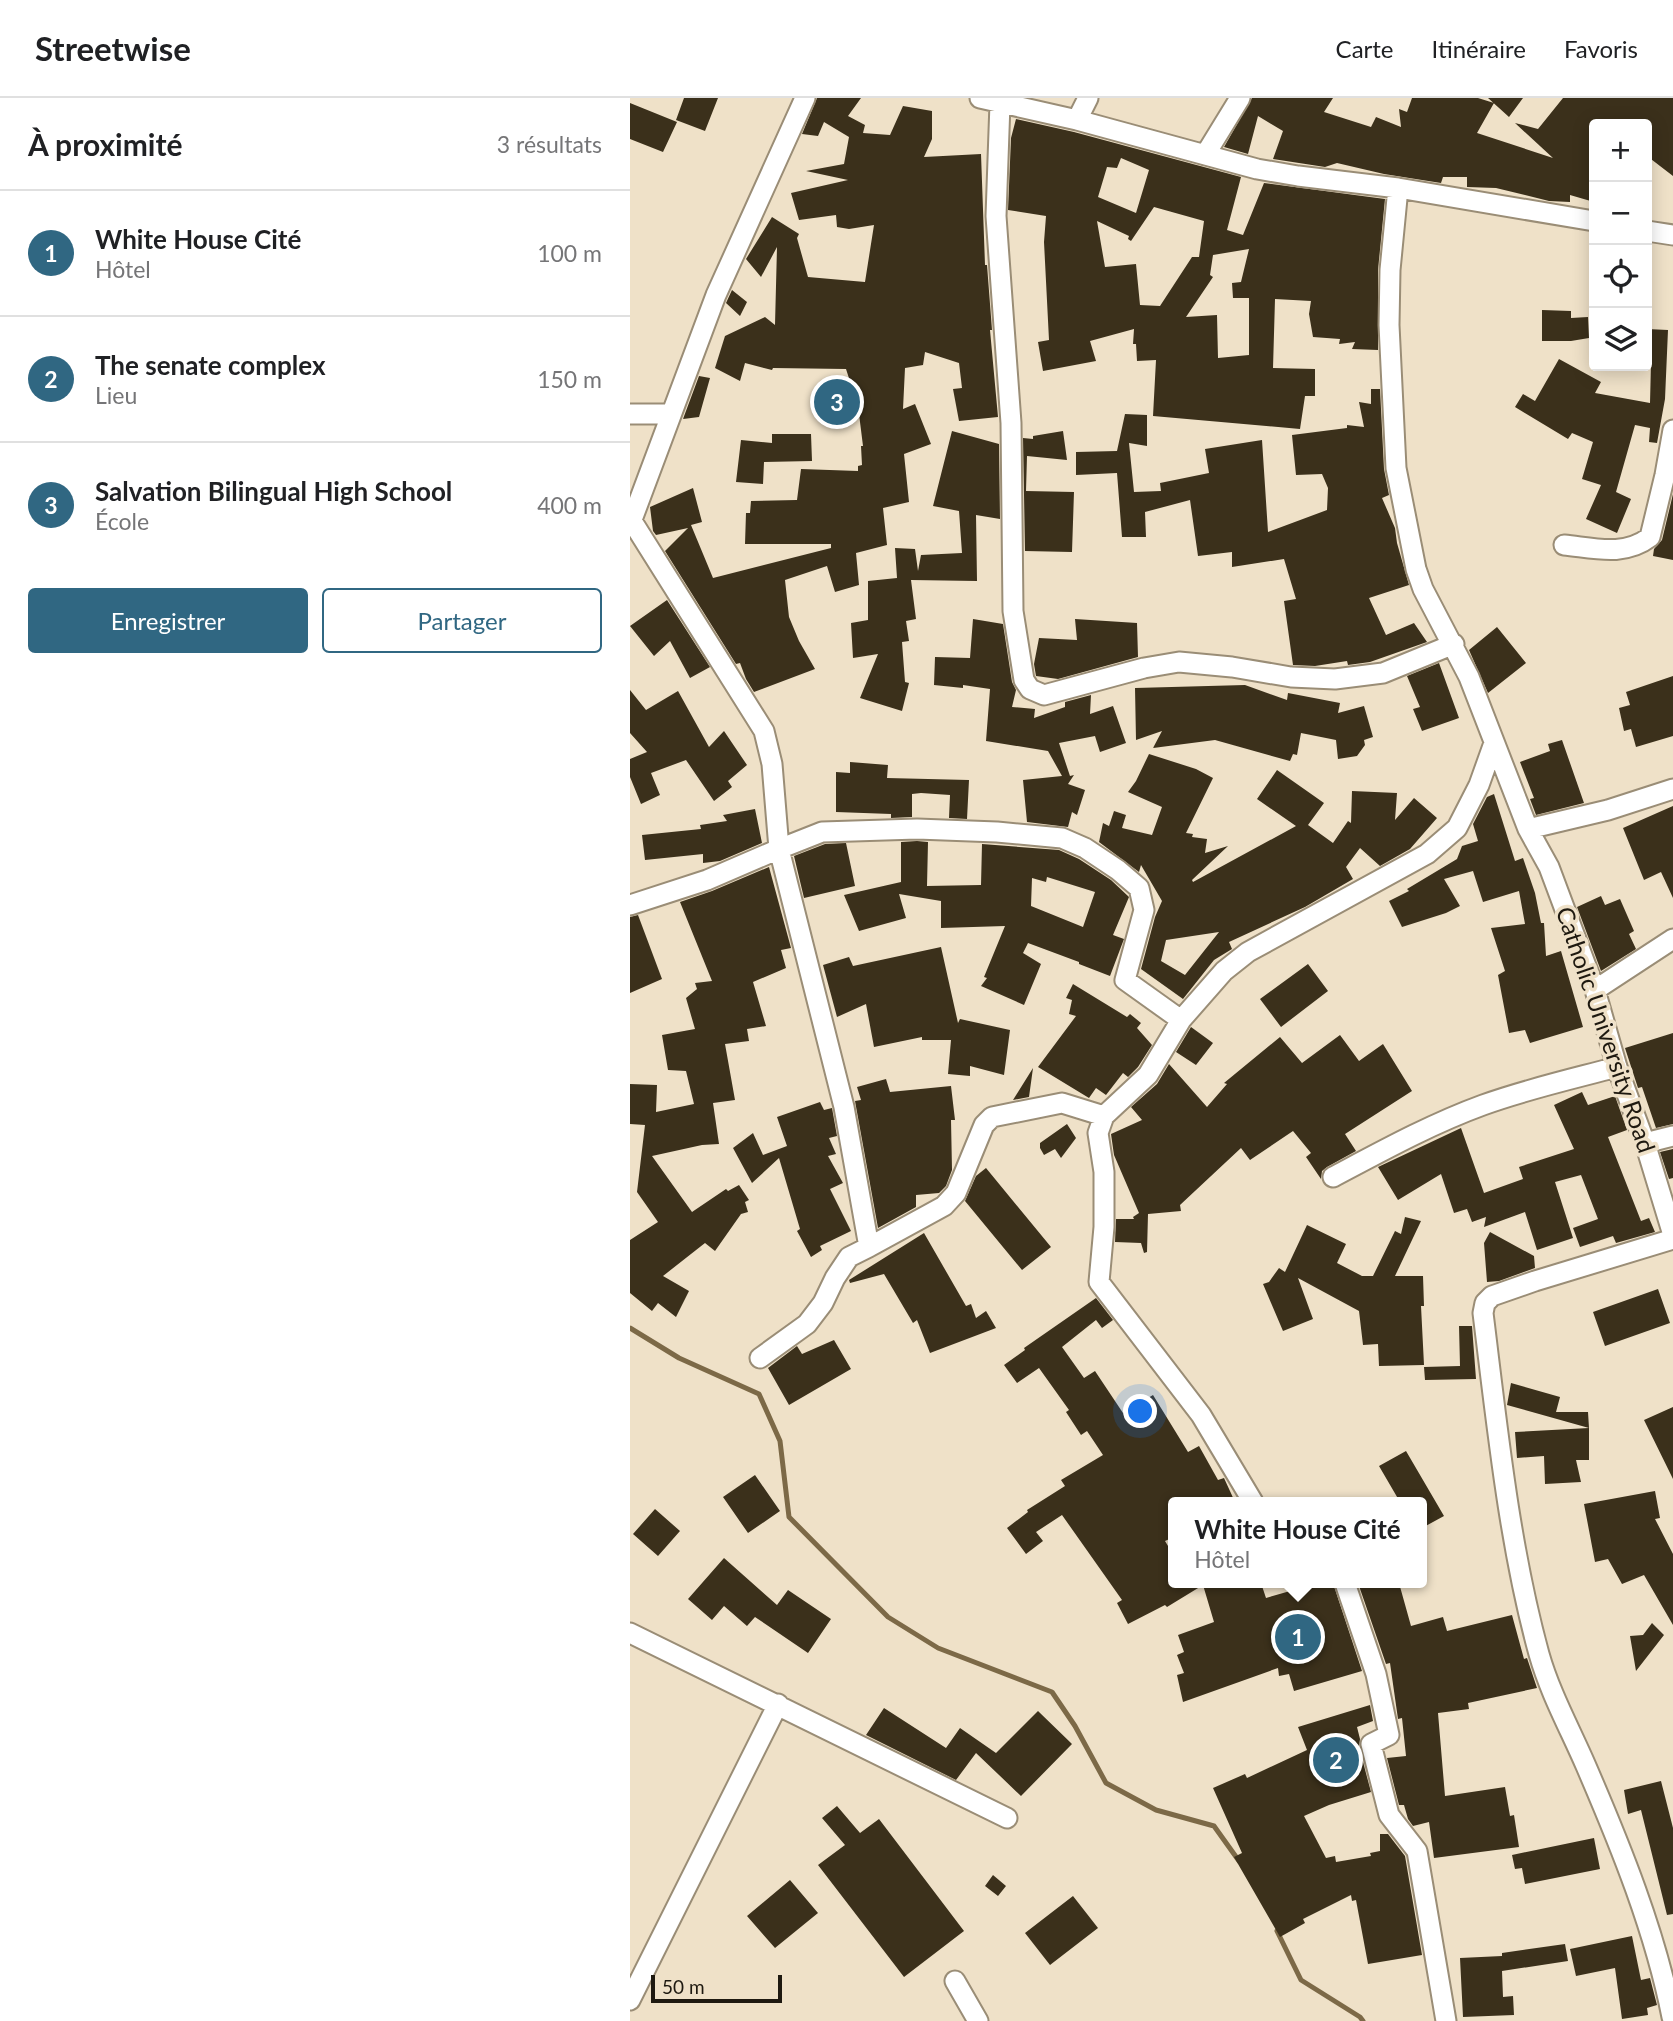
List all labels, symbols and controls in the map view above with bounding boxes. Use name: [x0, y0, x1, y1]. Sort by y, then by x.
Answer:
text: Streetwise: [35, 28, 191, 68]
text: Carte: [1336, 34, 1394, 63]
text: Itinéraire: [1432, 34, 1526, 63]
text: Favoris: [1564, 34, 1638, 63]
map controls: [1589, 119, 1652, 371]
button: +: [1589, 119, 1652, 182]
text: À proximité: [28, 126, 183, 162]
text: 3 résultats: [497, 130, 602, 158]
button: −: [1589, 182, 1652, 245]
text: White House Cité: [95, 223, 301, 255]
text: 1: [44, 239, 58, 267]
text: 100 m: [537, 239, 602, 267]
button: locate: [1589, 245, 1652, 308]
text: Hôtel: [95, 255, 151, 283]
button: layers: [1589, 308, 1652, 371]
text: The senate complex: [95, 349, 326, 381]
text: 2: [44, 365, 58, 393]
text: 150 m: [537, 365, 602, 393]
pin: 3: [814, 376, 860, 428]
text: Lieu: [95, 381, 137, 409]
text: Salvation Bilingual High School: [95, 475, 452, 507]
text: 3: [44, 491, 58, 519]
text: 400 m: [537, 491, 602, 519]
text: École: [95, 507, 149, 535]
button: Enregistrer: [28, 588, 308, 653]
button: Partager: [322, 588, 602, 653]
street label: Catholic University Road: [1551, 903, 1662, 1156]
your location: [1123, 1394, 1157, 1428]
popup: [1168, 1497, 1427, 1588]
text: White House Cité: [1194, 1513, 1401, 1545]
text: Hôtel: [1194, 1545, 1250, 1573]
pin: 1: [1275, 1611, 1321, 1663]
pin: 2: [1313, 1734, 1359, 1786]
scale bar: [651, 1972, 782, 2004]
text: 50 m: [662, 1975, 705, 1998]

